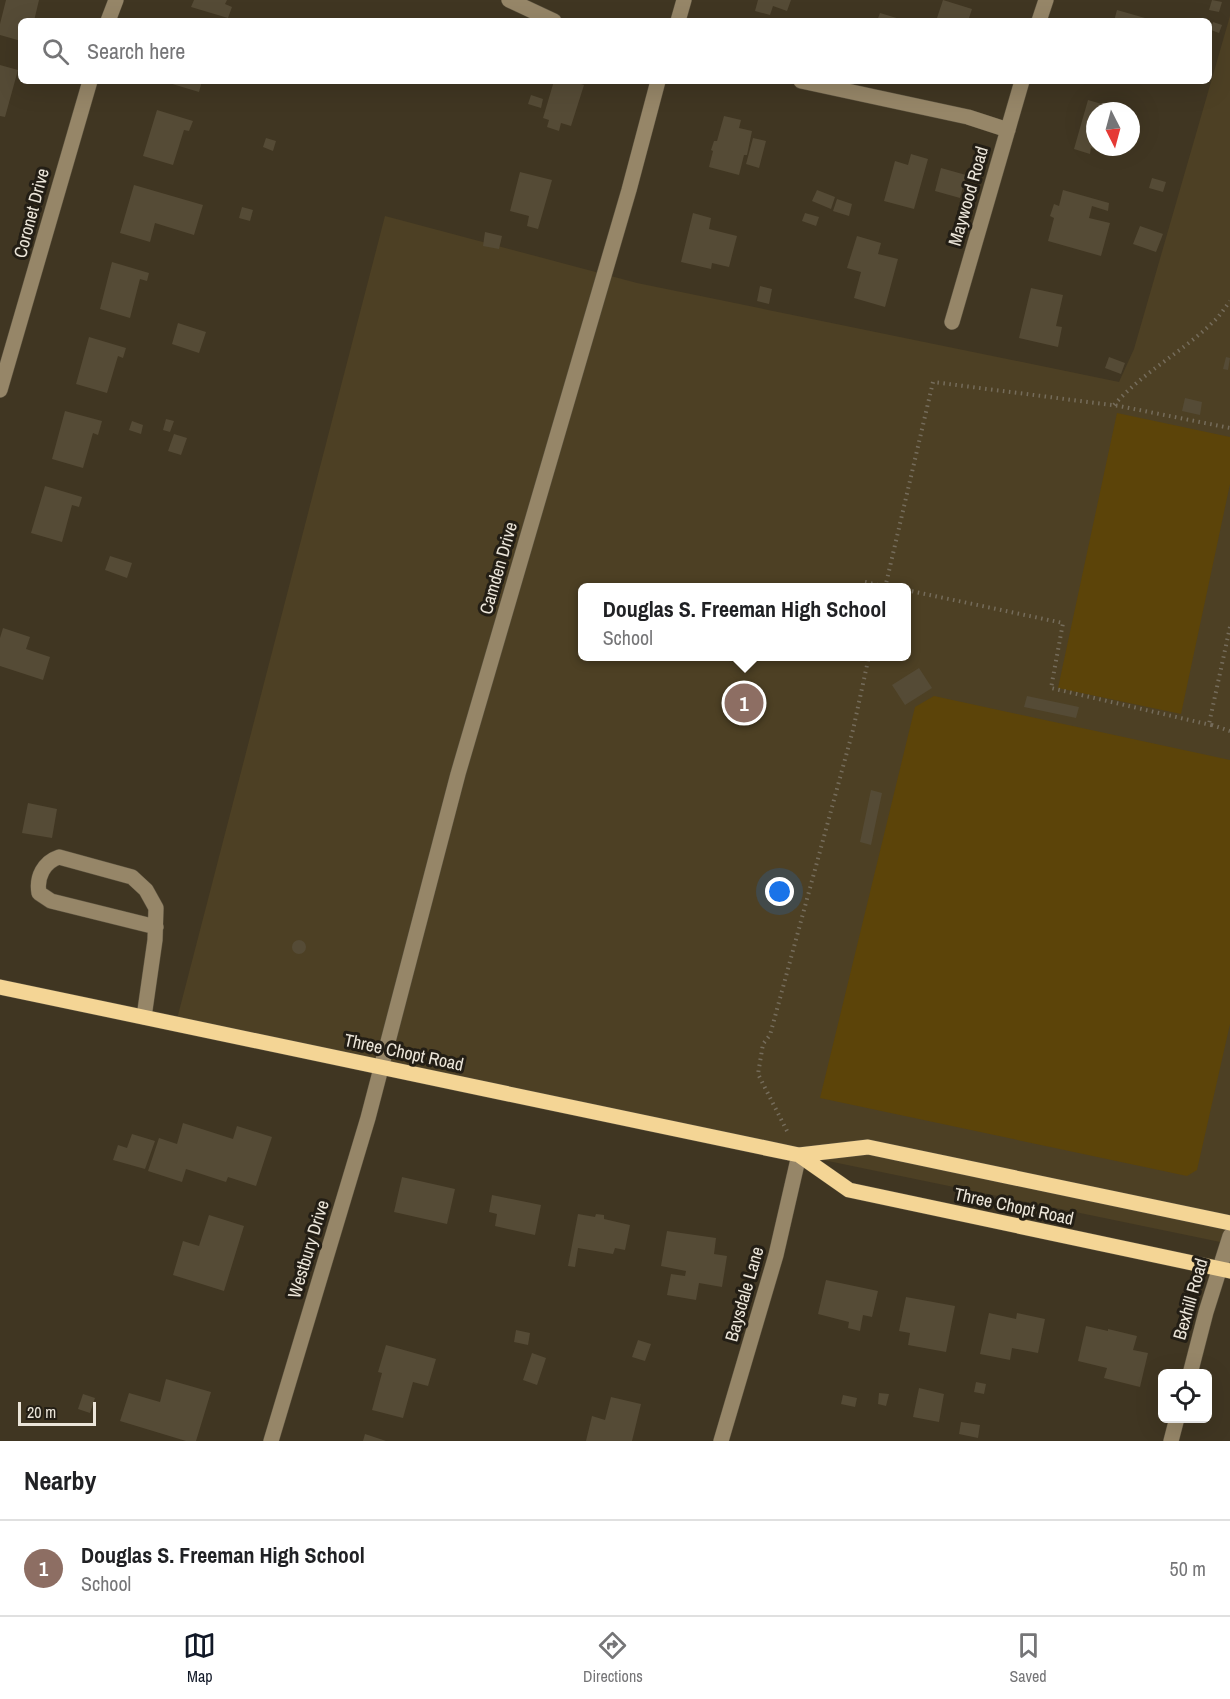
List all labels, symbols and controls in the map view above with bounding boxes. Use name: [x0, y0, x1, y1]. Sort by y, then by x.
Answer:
search box: [18, 18, 1212, 84]
icon: search: [39, 35, 72, 68]
text: Search here: [87, 36, 185, 66]
north arrow: [1086, 102, 1140, 156]
street label: Maywood Road: [942, 143, 994, 249]
street label: Coronet Drive: [7, 165, 55, 261]
street label: Camden Drive: [473, 519, 523, 617]
popup: [578, 583, 911, 661]
text: Douglas S. Freeman High School: [603, 594, 886, 624]
text: School: [603, 624, 653, 651]
pin: 1: [724, 680, 764, 726]
your location: [765, 877, 794, 906]
street label: Three Chopt Road: [342, 1027, 466, 1077]
street label: Three Chopt Road: [952, 1181, 1076, 1231]
street label: Westbury Drive: [281, 1197, 335, 1301]
street label: Baysdale Lane: [719, 1244, 769, 1344]
street label: Bexhill Road: [1166, 1255, 1214, 1343]
map controls: [1158, 1369, 1212, 1423]
button: locate: [1158, 1369, 1212, 1423]
scale bar: [18, 1399, 96, 1426]
text: 20 m: [27, 1401, 56, 1423]
text: Nearby: [24, 1463, 96, 1498]
text: Douglas S. Freeman High School: [81, 1540, 365, 1570]
text: 1: [39, 1555, 48, 1582]
text: 50 m: [1170, 1555, 1206, 1582]
text: School: [81, 1570, 131, 1597]
tab: Map: [183, 1629, 216, 1687]
tab: Directions: [583, 1629, 643, 1687]
tab: Saved: [1009, 1629, 1047, 1687]

